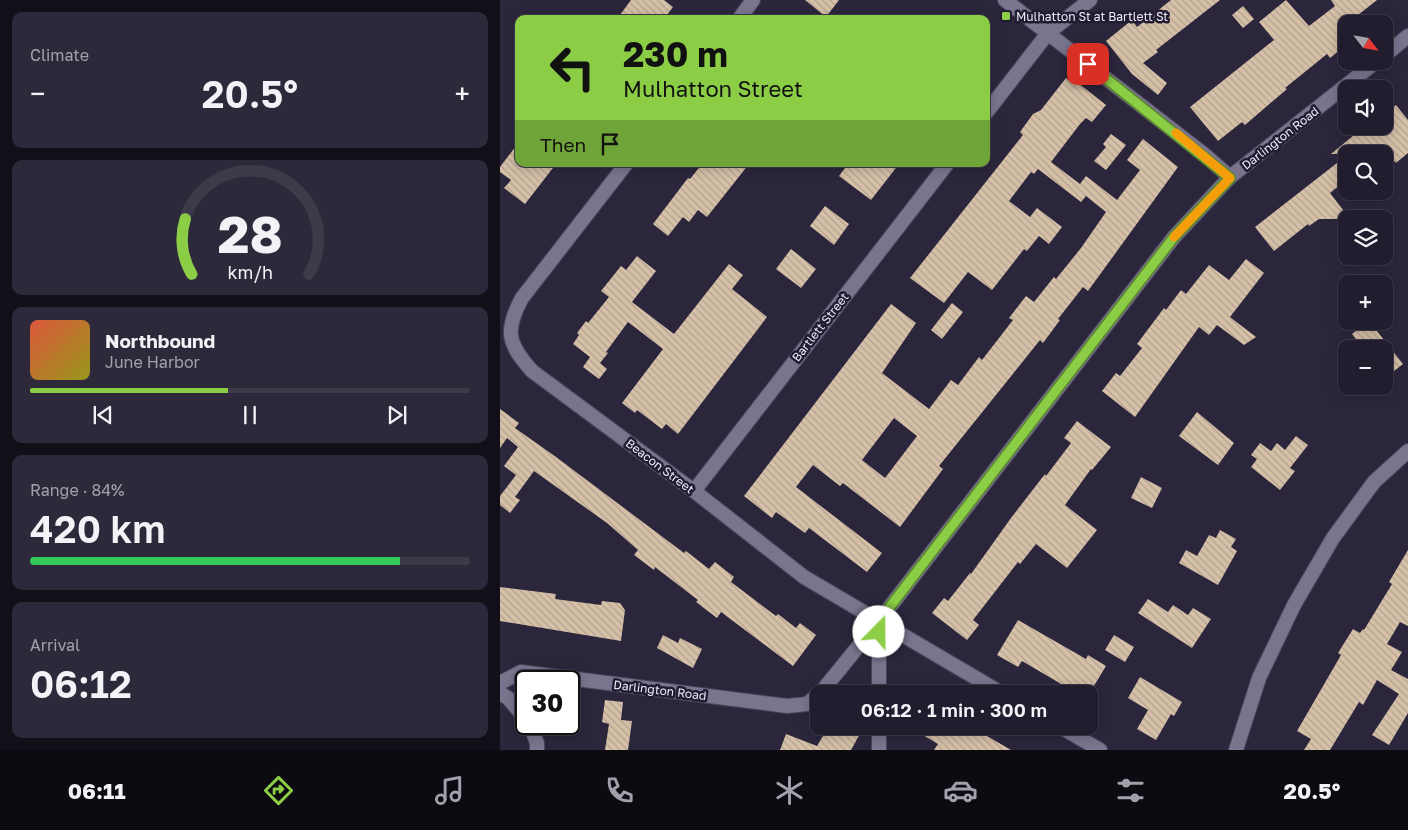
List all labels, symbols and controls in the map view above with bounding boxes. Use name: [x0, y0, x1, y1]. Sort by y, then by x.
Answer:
place label: Mulhatton St at Bartlett St: [1016, 9, 1168, 24]
marker: Mulhatton St at Bartlett St: [1000, 10, 1012, 22]
north arrow: [1338, 15, 1392, 70]
map controls: [1338, 15, 1393, 395]
text: 230 m: [623, 33, 728, 75]
icon: left: [540, 35, 605, 100]
pin: [1067, 43, 1109, 85]
text: Climate: [30, 45, 89, 65]
icon: arrive: [1074, 50, 1102, 78]
text: 20.5°: [202, 71, 298, 116]
text: Mulhatton Street: [623, 75, 803, 102]
text: −: [30, 77, 45, 110]
text: +: [455, 77, 470, 110]
button: sound: [1338, 80, 1393, 135]
street label: Darlington Road: [1239, 103, 1321, 173]
icon: arrive: [596, 130, 624, 158]
text: Then: [540, 133, 586, 156]
button: search: [1338, 145, 1393, 200]
text: 28: [217, 202, 283, 264]
button: layers: [1338, 210, 1393, 265]
text: km/h: [227, 261, 273, 283]
button: +: [1338, 275, 1393, 330]
street label: Bartlett Street: [788, 289, 852, 364]
text: Northbound: [105, 329, 215, 352]
button: −: [1338, 340, 1393, 395]
text: June Harbor: [105, 352, 200, 372]
icon: previous: [89, 401, 117, 429]
icon: pause: [236, 401, 264, 429]
icon: next: [383, 401, 411, 429]
street label: Beacon Street: [623, 436, 697, 497]
text: Range · 84%: [30, 480, 124, 500]
text: 420 km: [30, 506, 166, 551]
position arrow: [852, 605, 904, 657]
text: Arrival: [30, 635, 80, 655]
text: 06:12: [30, 661, 132, 706]
speed limit sign: 30: [515, 670, 580, 735]
street label: Darlington Road: [613, 677, 707, 703]
text: 06:12 · 1 min · 300 m: [861, 698, 1047, 721]
icon: directions: [261, 773, 296, 808]
icon: music: [432, 773, 467, 808]
icon: phone: [602, 773, 637, 808]
icon: climate: [772, 773, 807, 808]
icon: car: [943, 773, 978, 808]
icon: filters: [1113, 773, 1148, 808]
text: 06:11: [68, 777, 126, 804]
text: 20.5°: [1284, 777, 1340, 804]

